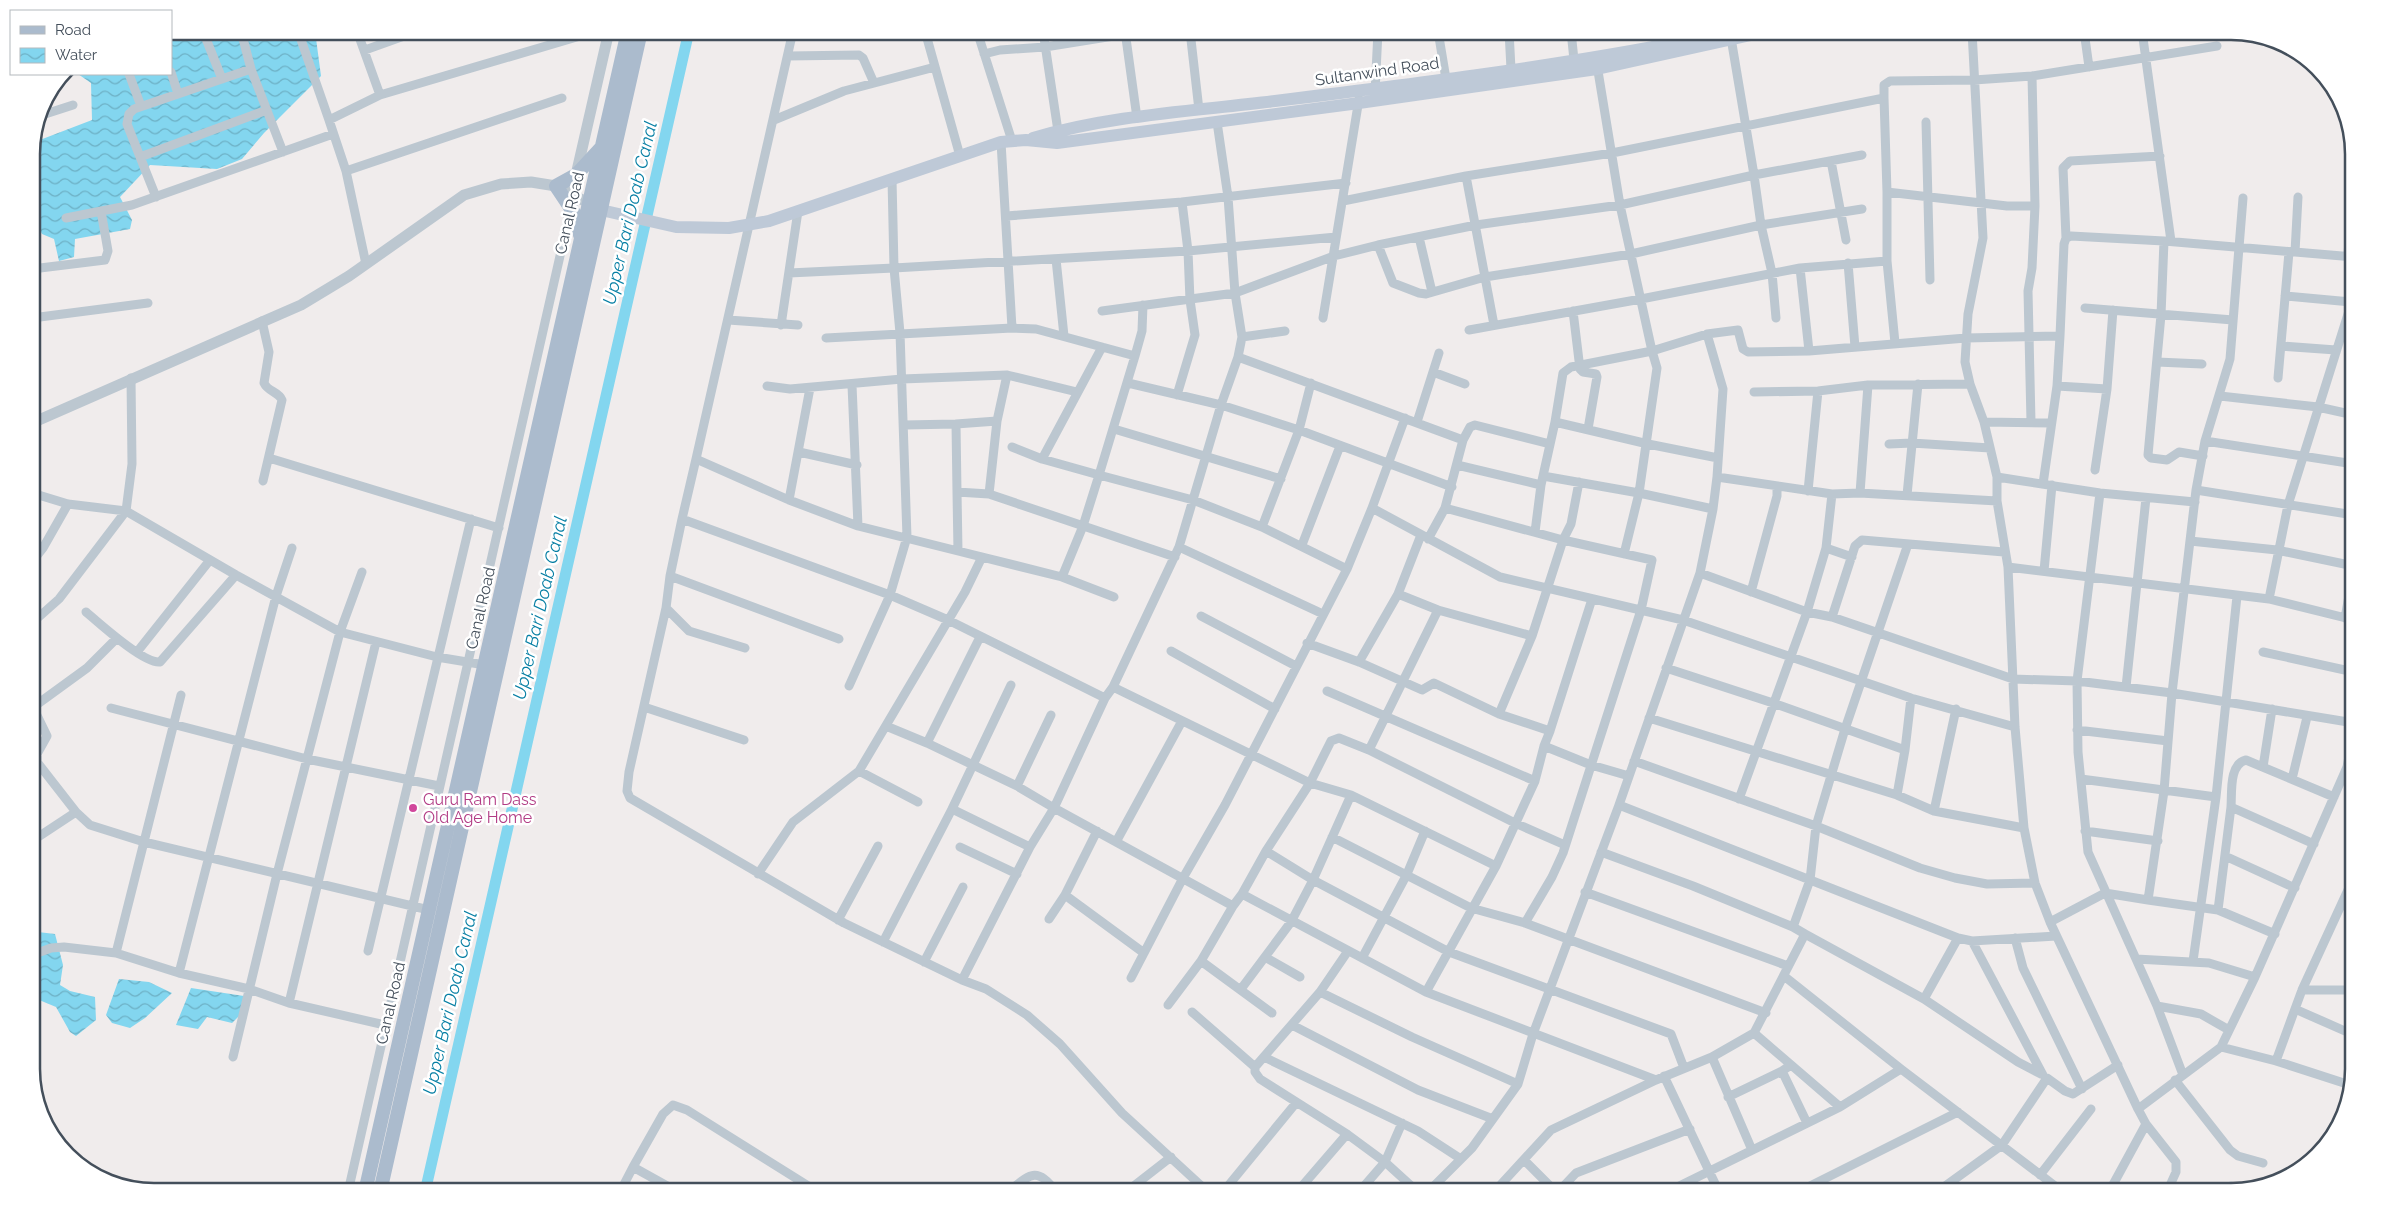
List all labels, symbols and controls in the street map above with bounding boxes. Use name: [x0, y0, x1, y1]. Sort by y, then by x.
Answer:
legend: [10, 10, 172, 75]
text: Road: [55, 21, 91, 39]
text: Water: [55, 46, 98, 64]
street label: Sultanwind Road: [1314, 53, 1440, 90]
water label: Upper Bari Doab Canal: [598, 119, 661, 307]
street label: Canal Road: [551, 170, 588, 256]
water label: Upper Bari Doab Canal: [508, 514, 571, 702]
street label: Canal Road: [462, 565, 499, 651]
place label: Guru Ram Dass Old Age Home: [423, 790, 537, 827]
marker: Guru Ram Dass Old Age Home: [407, 802, 419, 814]
water label: Upper Bari Doab Canal: [418, 909, 481, 1097]
street label: Canal Road: [372, 960, 409, 1046]

